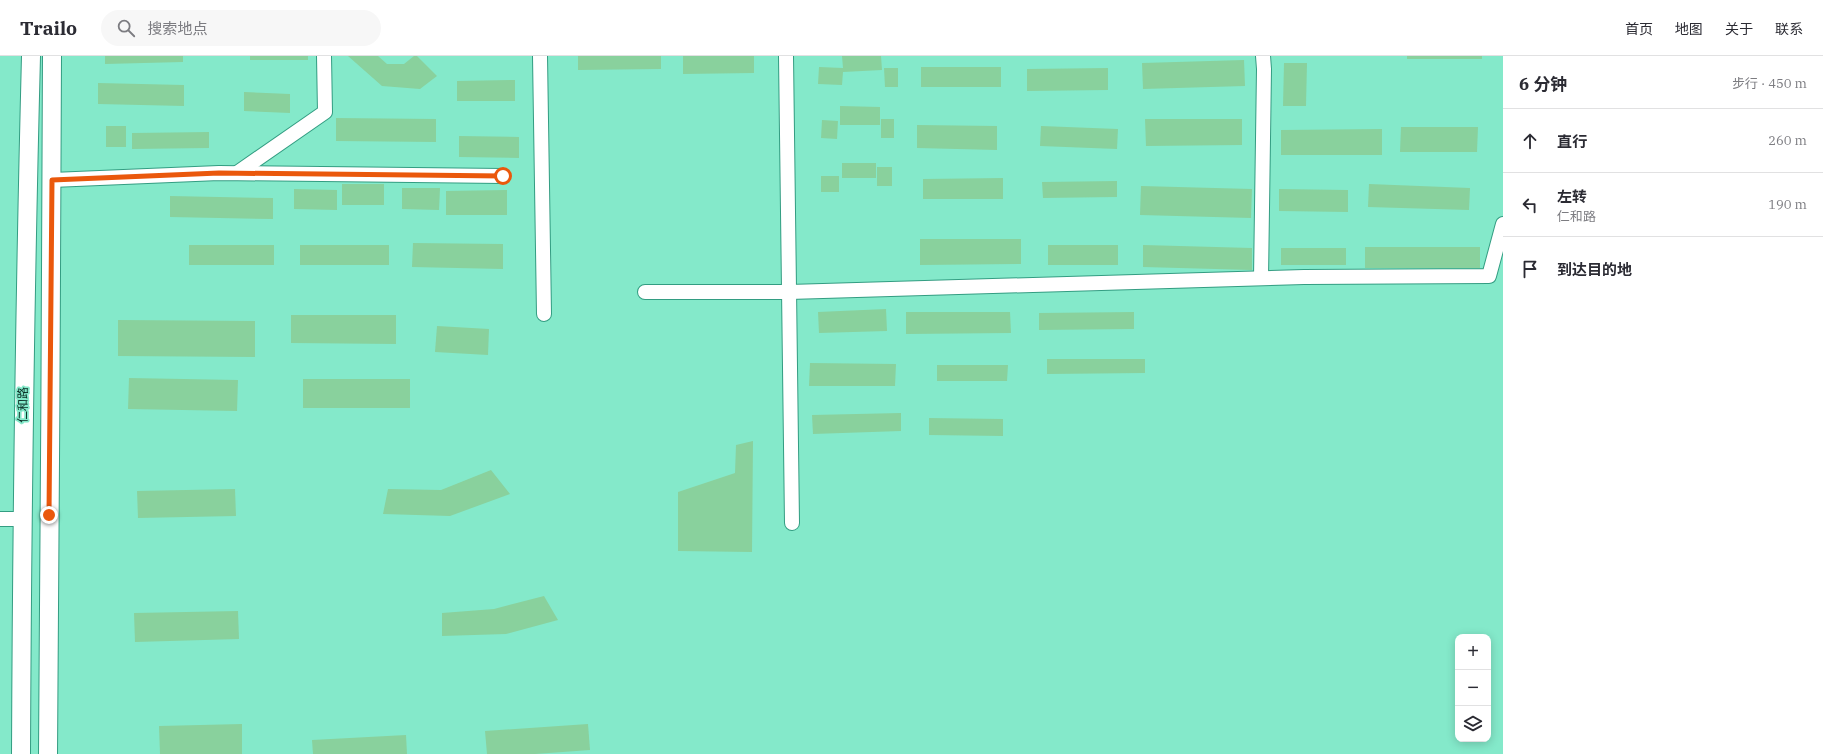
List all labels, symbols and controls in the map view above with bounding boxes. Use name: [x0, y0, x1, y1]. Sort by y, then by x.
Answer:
search box: [101, 10, 381, 46]
text: Trailo: [20, 16, 77, 40]
icon: search: [115, 17, 137, 39]
text: 搜索地点: [147, 19, 207, 38]
text: 首页: [1625, 20, 1653, 38]
text: 地图: [1675, 20, 1703, 38]
text: 关于: [1725, 20, 1753, 38]
text: 联系: [1775, 20, 1803, 38]
text: 6 分钟: [1519, 73, 1567, 95]
text: 步行 · 450 m: [1732, 75, 1807, 92]
icon: ahead: [1519, 130, 1541, 152]
text: 直行: [1557, 132, 1587, 151]
text: 260 m: [1768, 132, 1807, 149]
route start: [494, 167, 512, 185]
text: 左转: [1557, 187, 1587, 206]
icon: left: [1519, 194, 1541, 216]
text: 190 m: [1768, 196, 1807, 213]
text: 仁和路: [1557, 208, 1596, 225]
icon: arrive: [1519, 258, 1541, 280]
text: 到达目的地: [1557, 260, 1632, 279]
street label: 仁和路: [15, 387, 30, 423]
route end: [40, 506, 58, 524]
map controls: [1455, 634, 1491, 742]
button: +: [1455, 634, 1491, 670]
button: −: [1455, 670, 1491, 706]
button: layers: [1455, 706, 1491, 742]

